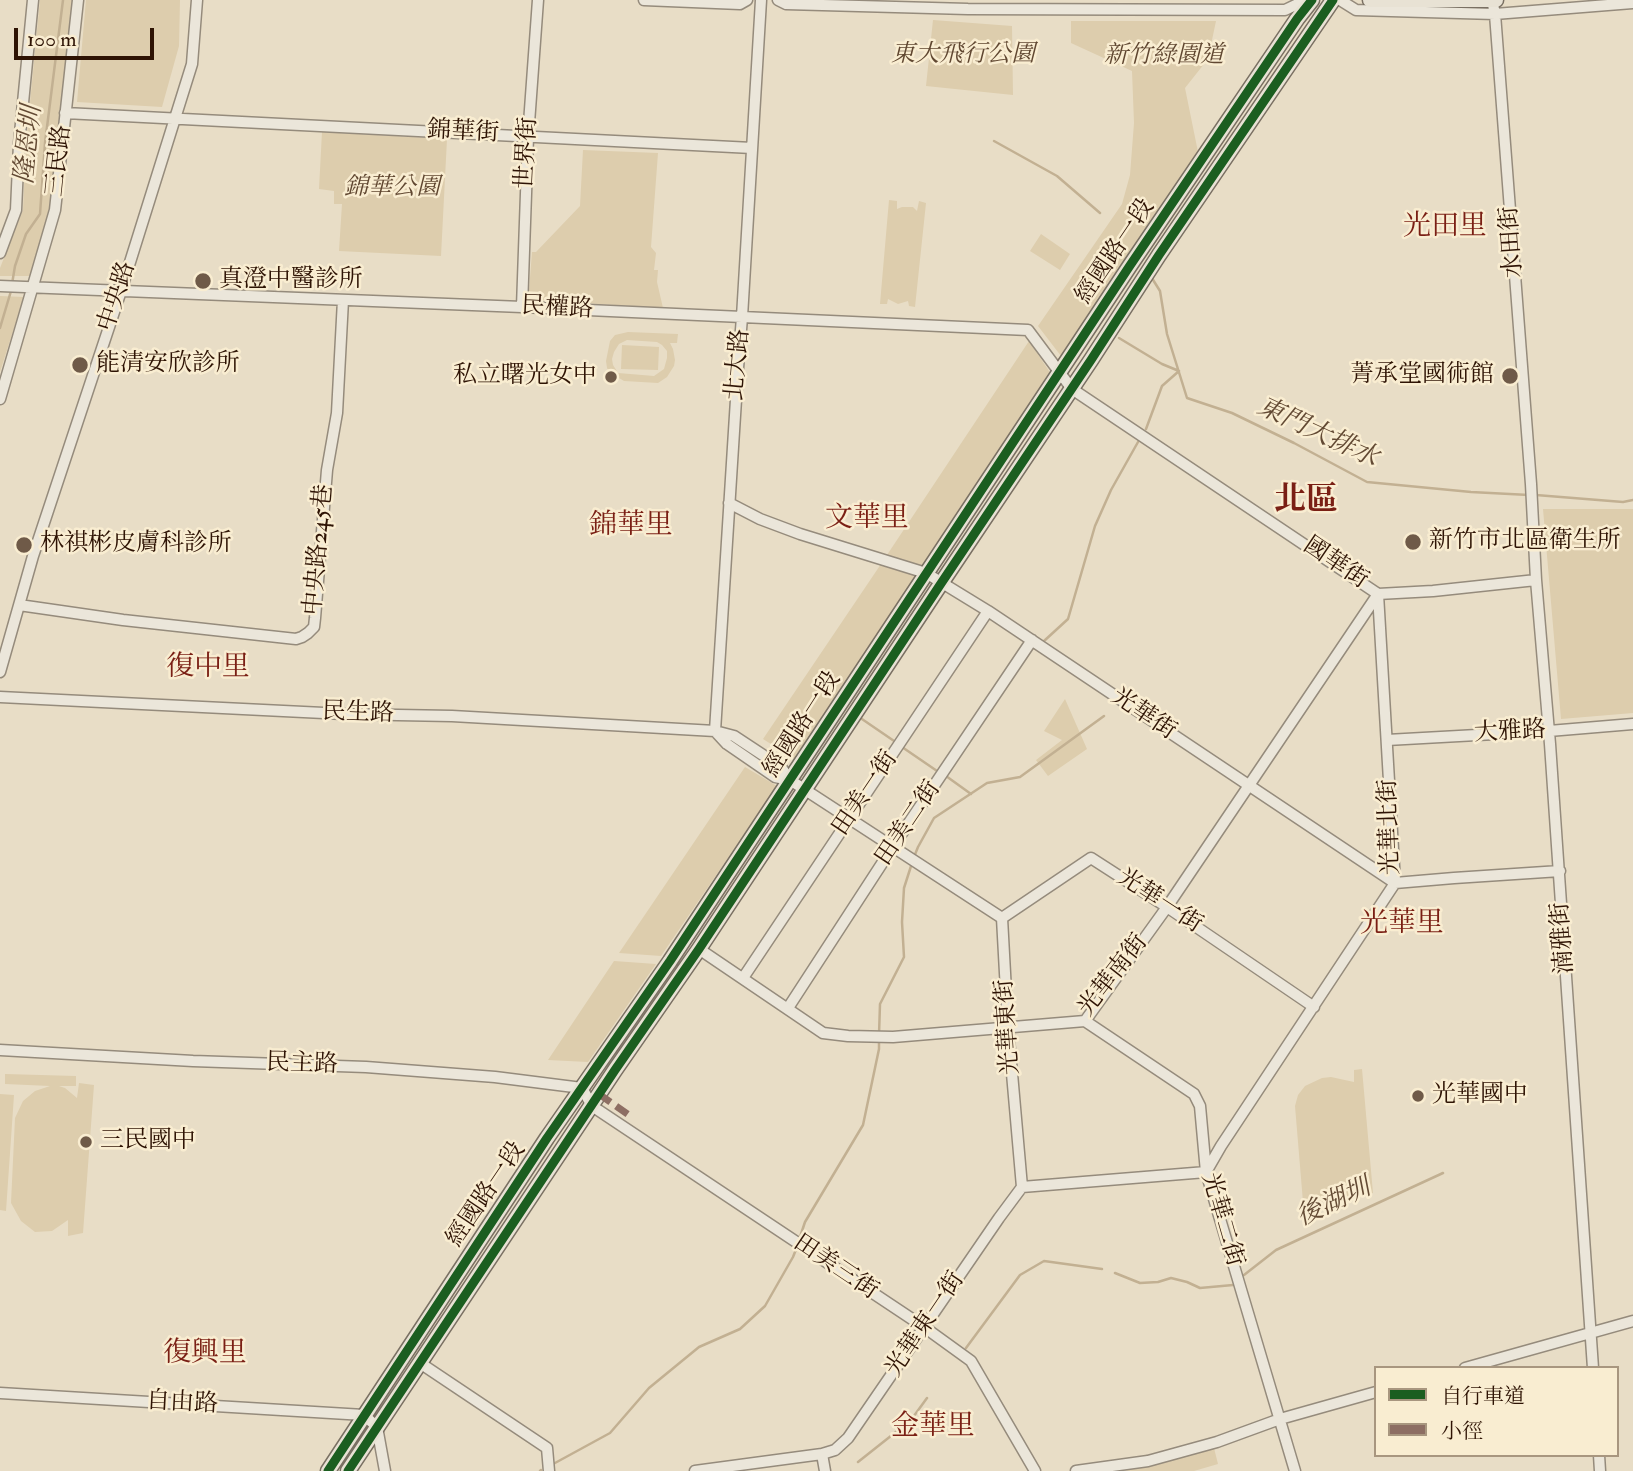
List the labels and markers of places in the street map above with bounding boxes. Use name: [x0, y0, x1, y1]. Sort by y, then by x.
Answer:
place label: 真澄中醫診所: [219, 267, 363, 295]
marker: 真澄中醫診所: [193, 271, 213, 291]
place label: 能清安欣診所: [96, 351, 240, 379]
marker: 能清安欣診所: [70, 355, 90, 375]
place label: 菁承堂國術館: [1350, 362, 1494, 390]
place label: 私立曙光女中: [453, 363, 597, 391]
marker: 菁承堂國術館: [1500, 366, 1520, 386]
marker: 私立曙光女中: [603, 369, 619, 385]
place label: 新竹市北區衛生所: [1429, 528, 1621, 556]
place label: 林祺彬皮膚科診所: [40, 531, 232, 559]
marker: 新竹市北區衛生所: [1403, 532, 1423, 552]
marker: 林祺彬皮膚科診所: [14, 535, 34, 555]
place label: 光華國中: [1432, 1082, 1528, 1110]
marker: 光華國中: [1410, 1088, 1426, 1104]
place label: 三民國中: [100, 1128, 196, 1156]
marker: 三民國中: [78, 1134, 94, 1150]

